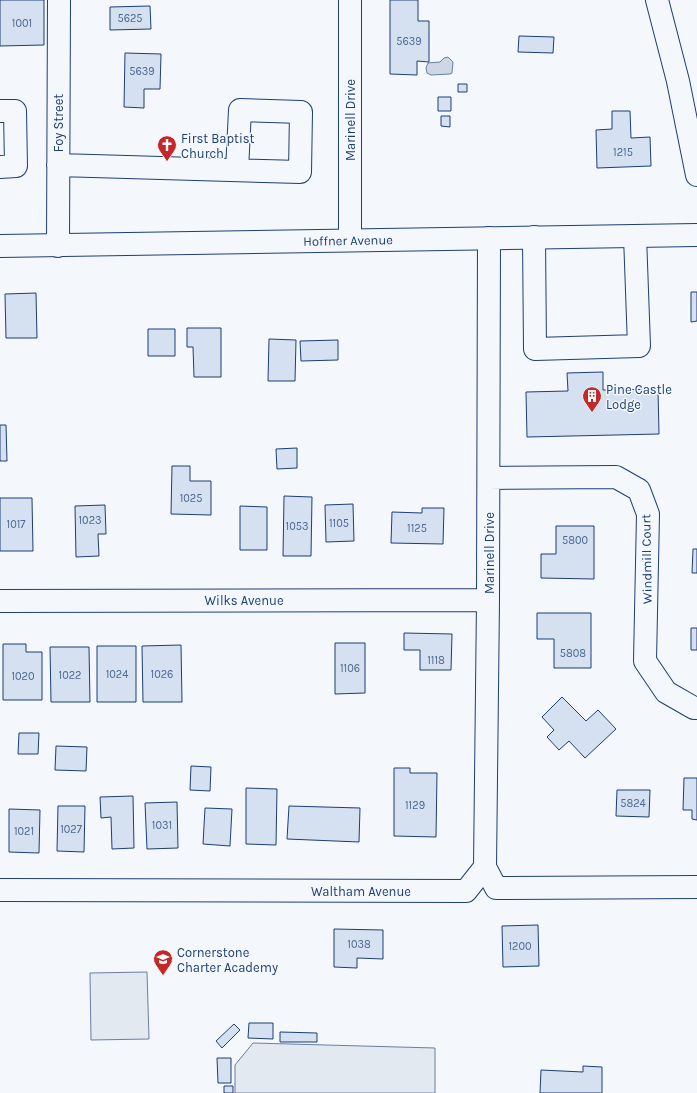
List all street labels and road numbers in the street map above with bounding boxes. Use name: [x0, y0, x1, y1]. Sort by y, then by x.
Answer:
street label: Marinell Drive: [343, 79, 358, 161]
street label: Foy Street: [51, 94, 66, 152]
street label: Hoffner Avenue: [303, 232, 393, 249]
street label: Marinell Drive: [482, 512, 497, 594]
street label: Windmill Court: [638, 514, 655, 604]
street label: Wilks Avenue: [204, 593, 284, 608]
street label: Waltham Avenue: [311, 884, 411, 899]

